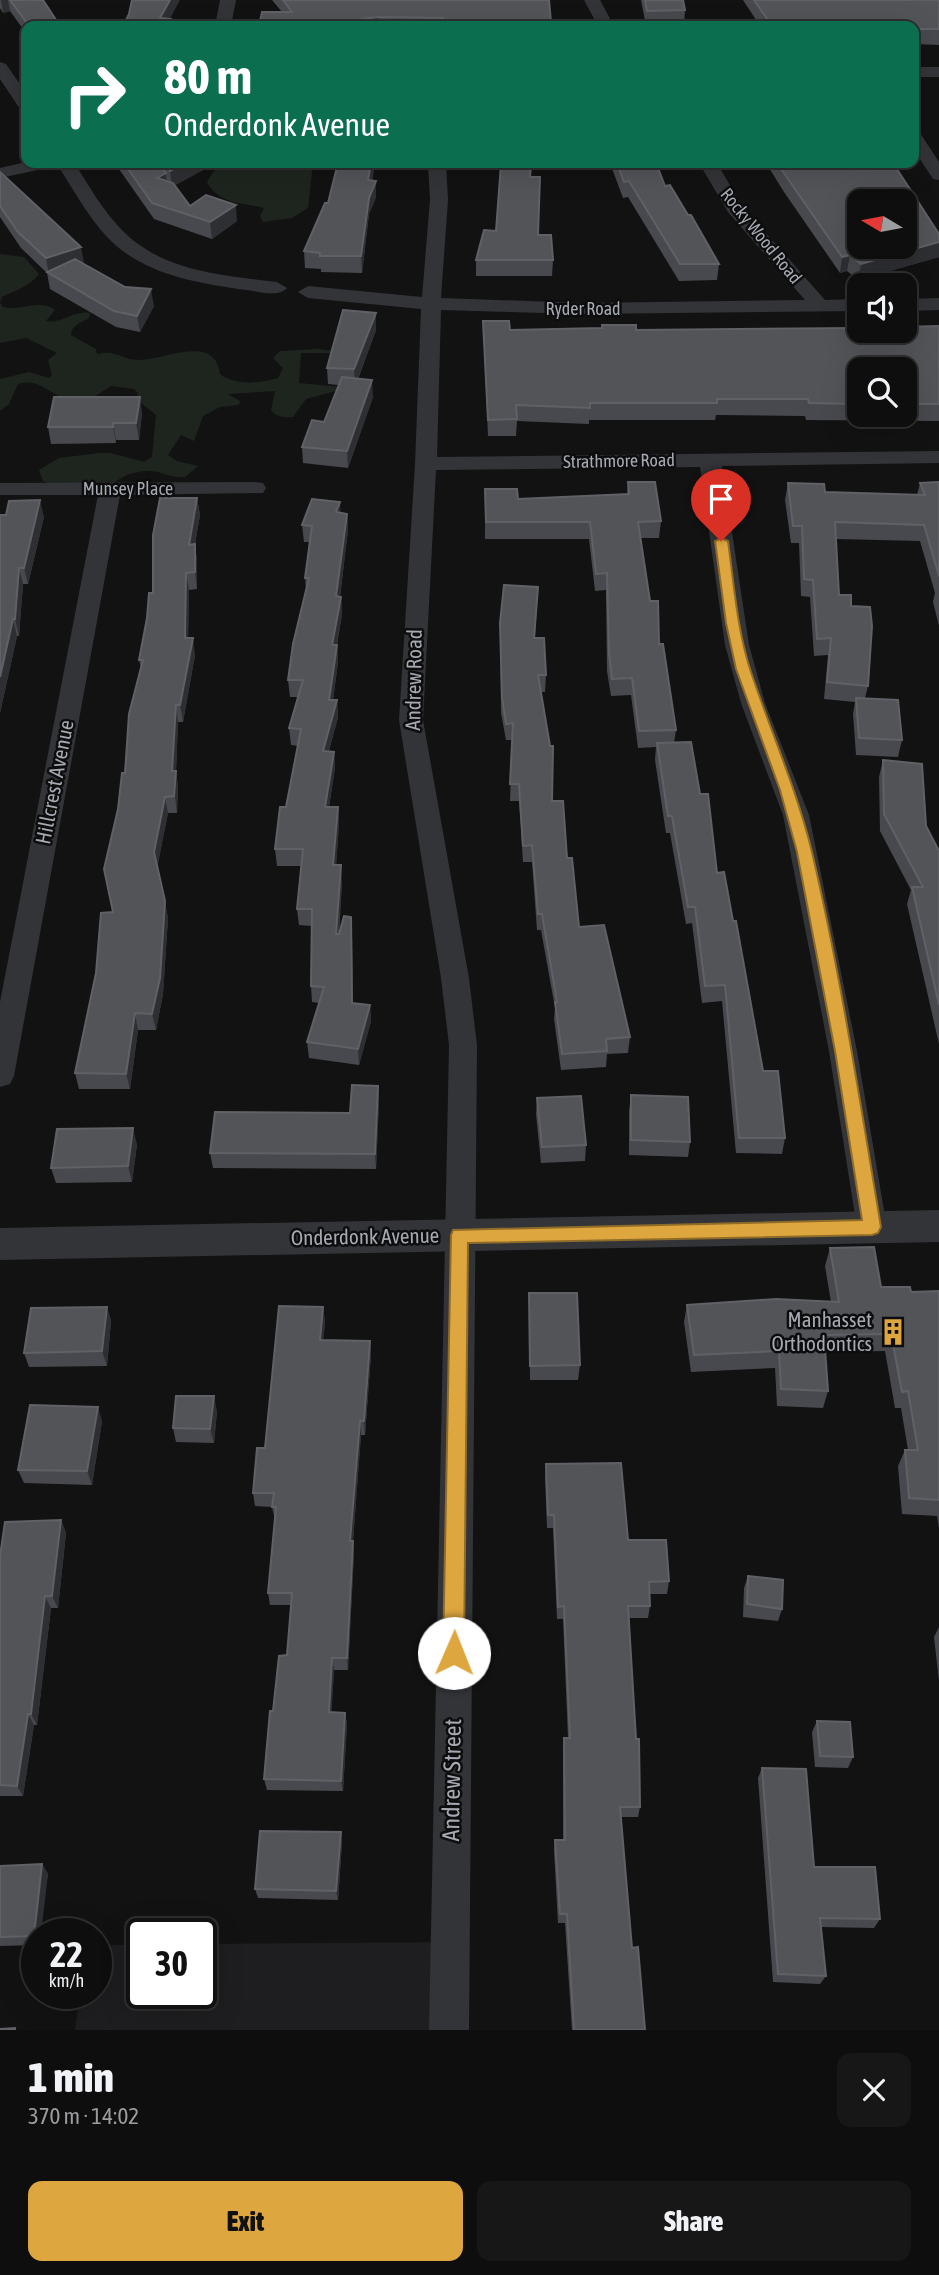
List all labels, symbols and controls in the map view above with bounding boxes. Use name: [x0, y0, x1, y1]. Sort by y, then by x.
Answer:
text: 80 m: [164, 48, 252, 104]
icon: right: [49, 49, 140, 140]
text: Onderdonk Avenue: [164, 106, 390, 143]
street label: Rocky Wood Road: [717, 184, 806, 288]
north arrow: [847, 189, 917, 259]
map controls: [847, 189, 917, 427]
button: sound: [847, 273, 917, 343]
street label: Ryder Road: [545, 298, 621, 319]
button: search: [847, 357, 917, 427]
street label: Strathmore Road: [563, 449, 675, 472]
pin: [691, 469, 751, 541]
street label: Munsey Place: [83, 478, 173, 499]
icon: arrive: [702, 480, 740, 518]
street label: Andrew Road: [400, 629, 426, 731]
street label: Hillcrest Avenue: [30, 718, 78, 846]
street label: Onderdonk Avenue: [291, 1223, 439, 1249]
place label: Manhasset Orthodontics: [772, 1307, 872, 1355]
building icon: Manhasset Orthodontics: [878, 1317, 908, 1347]
position arrow: [417, 1616, 491, 1690]
street label: Andrew Street: [437, 1718, 466, 1842]
speed limit sign: 30: [126, 1918, 217, 2009]
text: 22: [50, 1934, 83, 1974]
text: km/h: [49, 1970, 84, 1991]
text: 1 min: [28, 2053, 114, 2101]
button: close: [837, 2053, 911, 2127]
text: 370 m · 14:02: [28, 2103, 139, 2129]
button: Exit: [28, 2181, 463, 2261]
button: Share: [477, 2181, 911, 2261]

